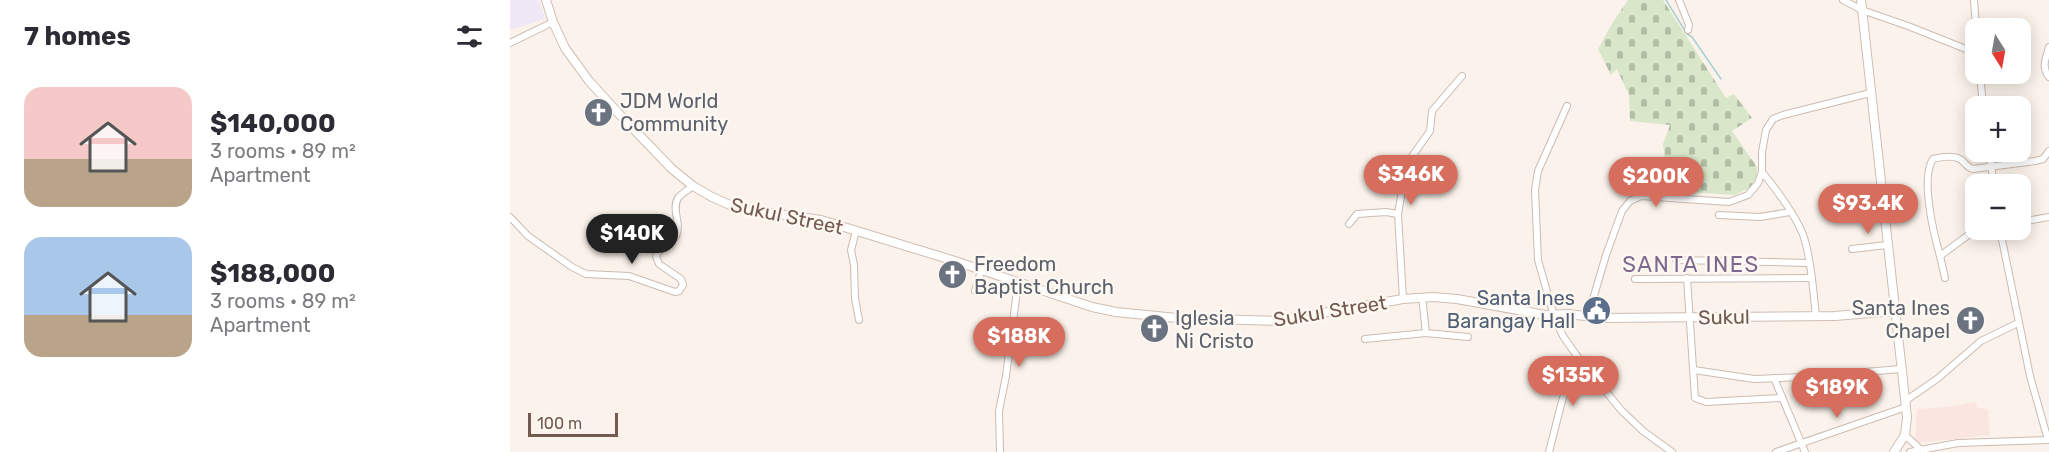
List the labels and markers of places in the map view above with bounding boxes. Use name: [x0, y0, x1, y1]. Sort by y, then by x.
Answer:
place label: JDM World Community: [620, 89, 728, 136]
church icon: JDM World Community: [583, 97, 615, 129]
pin: $346K: [1369, 155, 1453, 206]
pin: $200K: [1614, 157, 1698, 208]
pin: $93.4K: [1819, 184, 1917, 235]
pin: $140K: [590, 214, 674, 265]
place label: Freedom Baptist Church: [974, 252, 1114, 299]
church icon: Freedom Baptist Church: [937, 259, 969, 291]
place label: Santa Ines Barangay Hall: [1447, 286, 1575, 333]
public building icon: Santa Ines Barangay Hall: [1580, 294, 1612, 326]
place label: Santa Ines Chapel: [1852, 296, 1950, 343]
church icon: Santa Ines Chapel: [1955, 304, 1987, 336]
place label: Iglesia Ni Cristo: [1175, 306, 1254, 353]
church icon: Iglesia Ni Cristo: [1138, 313, 1170, 345]
pin: $188K: [977, 317, 1061, 368]
pin: $135K: [1531, 356, 1615, 407]
pin: $189K: [1795, 368, 1879, 419]

